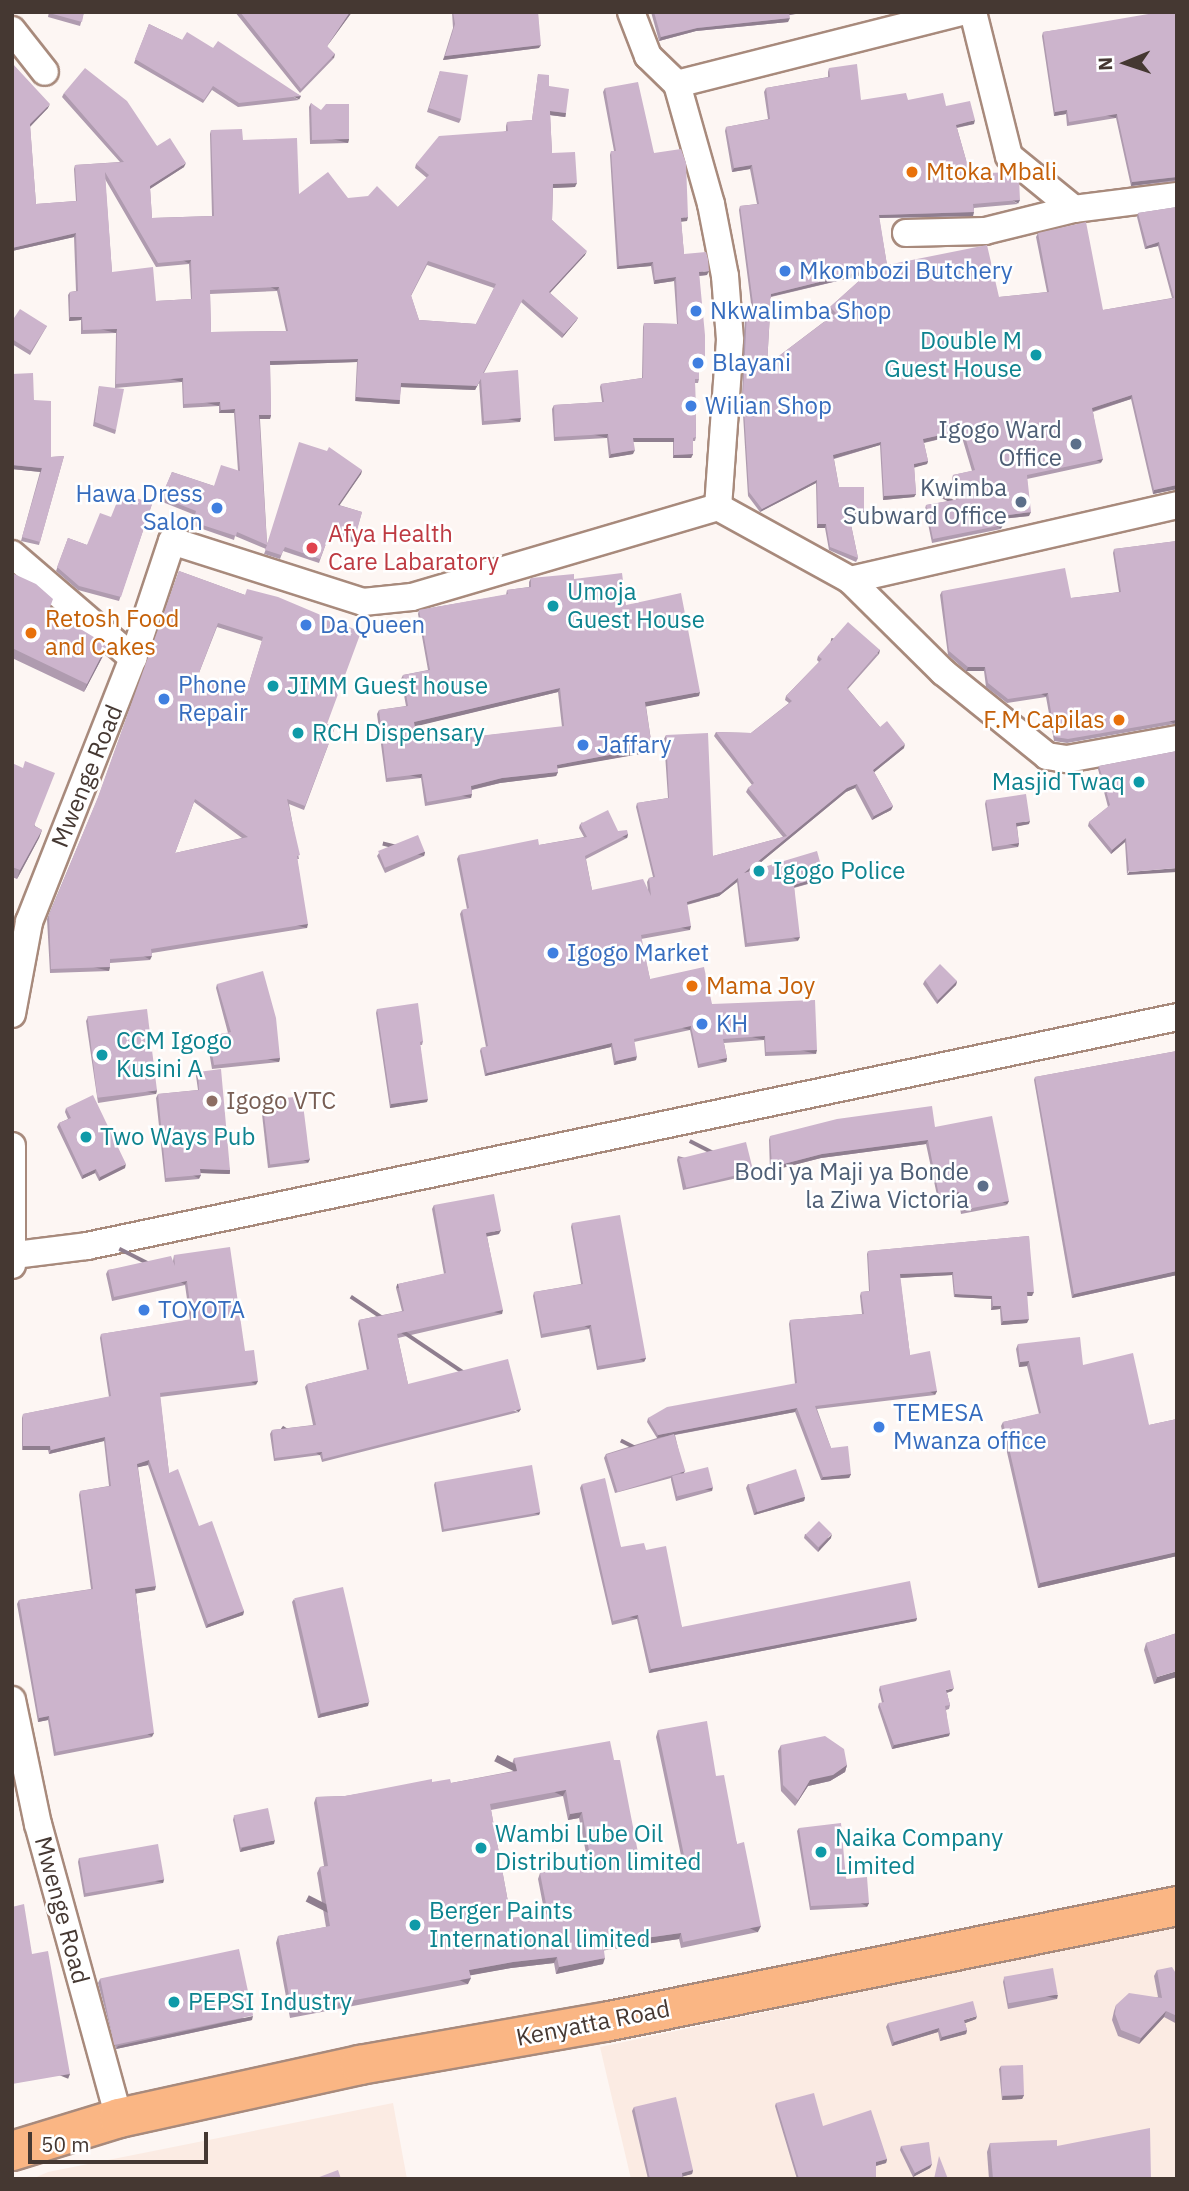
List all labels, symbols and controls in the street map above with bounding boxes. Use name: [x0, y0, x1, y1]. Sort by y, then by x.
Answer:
north arrow: [1091, 28, 1161, 98]
text: N: [1093, 56, 1117, 71]
place label: Mtoka Mbali: [926, 158, 1057, 186]
marker: Mtoka Mbali: [904, 164, 920, 180]
place label: Mkombozi Butchery: [799, 257, 1013, 285]
marker: Mkombozi Butchery: [777, 263, 793, 279]
place label: Nkwalimba Shop: [710, 297, 891, 325]
marker: Nkwalimba Shop: [688, 303, 704, 319]
place label: Double M Guest House: [884, 327, 1022, 383]
marker: Double M Guest House: [1028, 347, 1044, 363]
place label: Blayani: [712, 349, 791, 377]
marker: Blayani: [690, 355, 706, 371]
place label: Wilian Shop: [705, 392, 832, 420]
marker: Wilian Shop: [683, 398, 699, 414]
place label: Igogo Ward Office: [938, 416, 1062, 472]
marker: Igogo Ward Office: [1068, 436, 1084, 452]
place label: Kwimba Subward Office: [843, 474, 1007, 530]
place label: Hawa Dress Salon: [75, 480, 203, 536]
marker: Kwimba Subward Office: [1013, 494, 1029, 510]
marker: Hawa Dress Salon: [209, 500, 225, 516]
place label: Afya Health Care Labaratory: [328, 520, 499, 576]
marker: Afya Health Care Labaratory: [302, 538, 322, 558]
place label: Umoja Guest House: [567, 578, 705, 634]
marker: Umoja Guest House: [545, 598, 561, 614]
place label: Retosh Food and Cakes: [45, 605, 180, 661]
place label: Da Queen: [320, 611, 425, 639]
marker: Da Queen: [298, 617, 314, 633]
marker: Retosh Food and Cakes: [23, 625, 39, 641]
place label: Phone Repair: [178, 671, 248, 727]
place label: JIMM Guest house: [287, 672, 488, 700]
marker: JIMM Guest house: [265, 678, 281, 694]
marker: Phone Repair: [156, 691, 172, 707]
street label: Mwenge Road: [45, 701, 129, 851]
place label: F.M Capilas: [983, 706, 1105, 734]
marker: F.M Capilas: [1111, 712, 1127, 728]
place label: RCH Dispensary: [312, 719, 485, 747]
marker: RCH Dispensary: [290, 725, 306, 741]
place label: Jaffary: [597, 731, 671, 759]
marker: Jaffary: [575, 737, 591, 753]
place label: Masjid Twaq: [992, 768, 1125, 796]
marker: Masjid Twaq: [1131, 774, 1147, 790]
place label: Igogo Police: [773, 857, 905, 885]
marker: Igogo Police: [751, 863, 767, 879]
place label: Igogo Market: [567, 939, 709, 967]
marker: Igogo Market: [545, 945, 561, 961]
place label: Mama Joy: [706, 972, 815, 1000]
marker: Mama Joy: [684, 978, 700, 994]
place label: KH: [716, 1010, 748, 1038]
marker: KH: [694, 1016, 710, 1032]
place label: CCM Igogo Kusini A: [116, 1027, 232, 1083]
marker: CCM Igogo Kusini A: [94, 1047, 110, 1063]
place label: Igogo VTC: [226, 1087, 336, 1115]
marker: Igogo VTC: [204, 1093, 220, 1109]
place label: Two Ways Pub: [100, 1123, 255, 1151]
marker: Two Ways Pub: [78, 1129, 94, 1145]
place label: Bodi ya Maji ya Bonde la Ziwa Victoria: [734, 1158, 969, 1214]
marker: Bodi ya Maji ya Bonde la Ziwa Victoria: [975, 1178, 991, 1194]
place label: TOYOTA: [158, 1296, 245, 1324]
marker: TOYOTA: [136, 1302, 152, 1318]
place label: TEMESA Mwanza office: [893, 1399, 1047, 1455]
marker: TEMESA Mwanza office: [871, 1419, 887, 1435]
place label: Wambi Lube Oil Distribution limited: [495, 1820, 701, 1876]
place label: Naika Company Limited: [835, 1824, 1003, 1880]
street label: Mwenge Road: [29, 1833, 95, 1987]
marker: Wambi Lube Oil Distribution limited: [473, 1840, 489, 1856]
marker: Naika Company Limited: [813, 1844, 829, 1860]
place label: Berger Paints International limited: [429, 1897, 650, 1953]
marker: Berger Paints International limited: [407, 1917, 423, 1933]
place label: PEPSI Industry: [188, 1988, 352, 2016]
marker: PEPSI Industry: [166, 1994, 182, 2010]
street label: Kenyatta Road: [514, 1994, 672, 2052]
scale bar: [32, 2118, 212, 2162]
text: 50 m: [41, 2130, 90, 2158]

